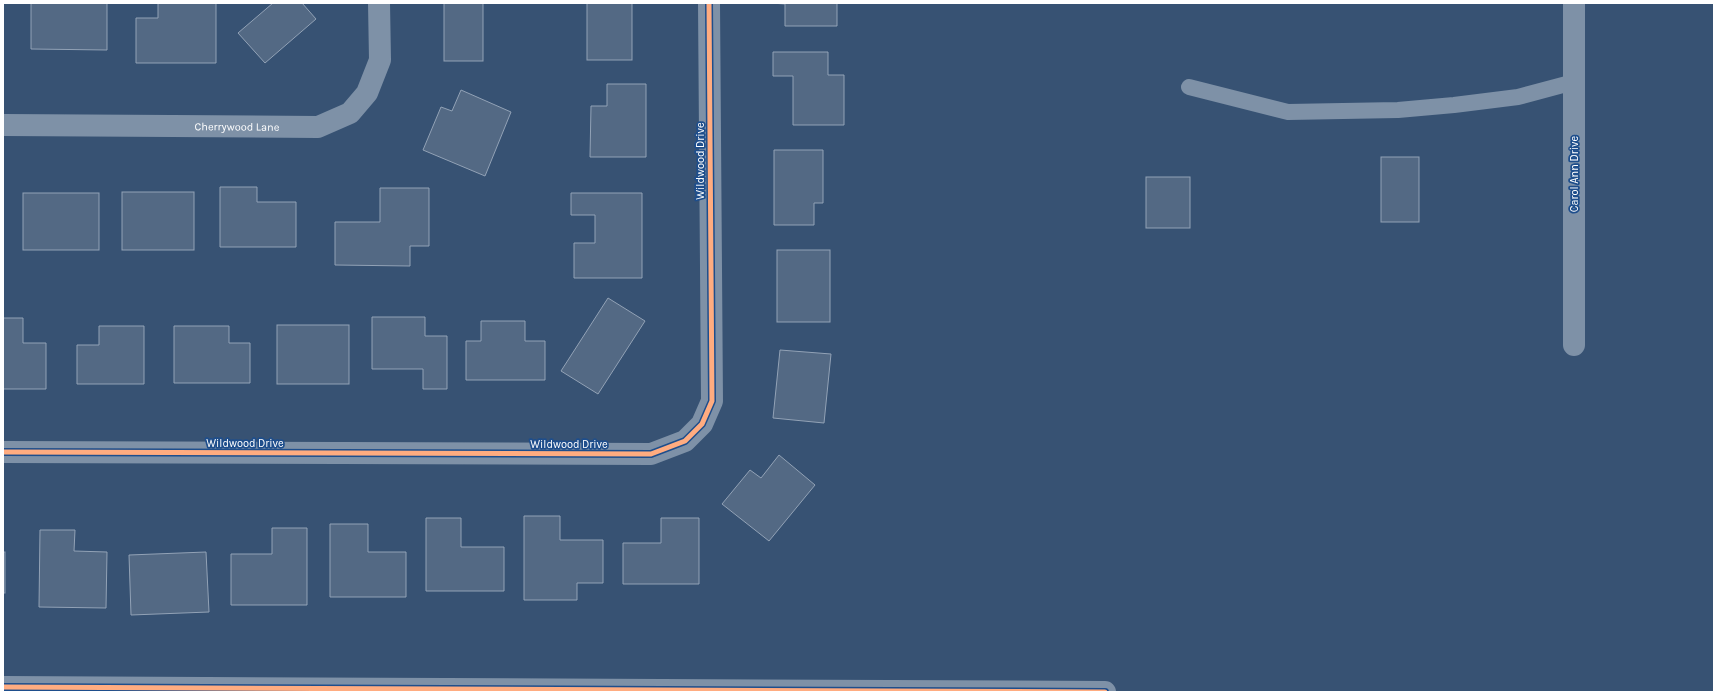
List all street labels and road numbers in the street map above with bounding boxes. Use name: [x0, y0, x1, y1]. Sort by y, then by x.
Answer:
street label: Cherrywood Lane: [195, 120, 280, 134]
street label: Wildwood Drive: [694, 122, 707, 200]
street label: Carol Ann Drive: [1568, 135, 1581, 212]
street label: Wildwood Drive: [206, 437, 284, 450]
street label: Wildwood Drive: [530, 438, 608, 451]

